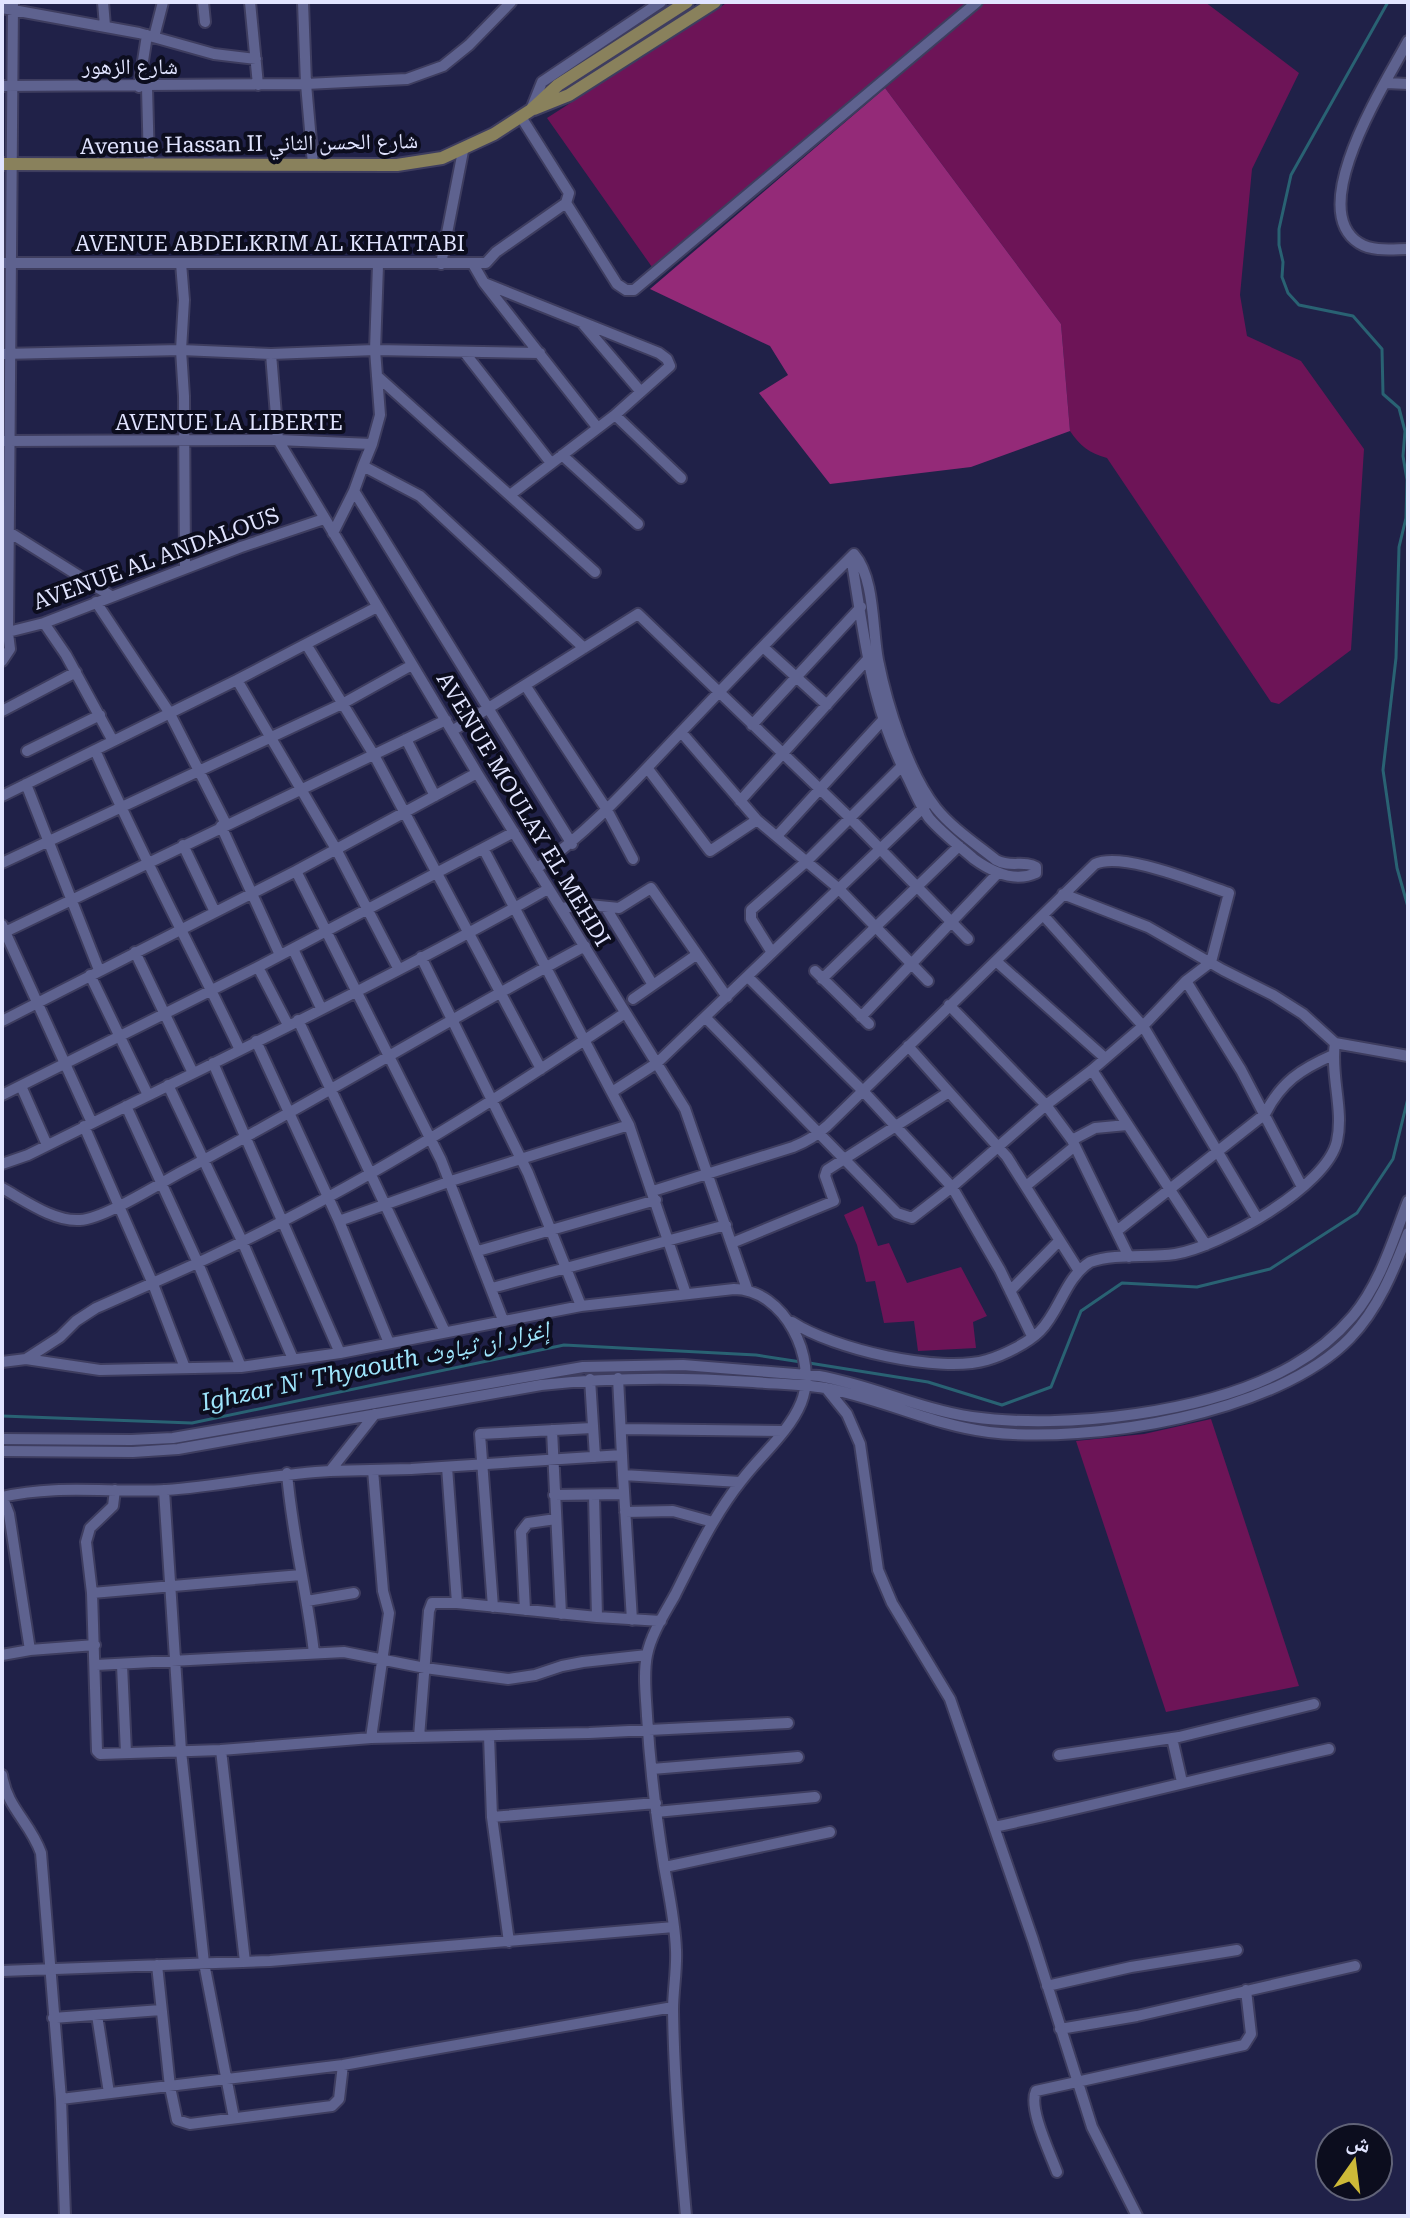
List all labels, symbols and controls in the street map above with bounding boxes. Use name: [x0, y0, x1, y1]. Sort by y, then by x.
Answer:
street label: شارع الزهور: [81, 54, 178, 80]
street label: Avenue Hassan II شارع الحسن الثاني: [80, 128, 418, 164]
street label: AVENUE ABDELKRIM AL KHATTABI: [75, 231, 465, 256]
street label: AVENUE LA LIBERTE: [115, 410, 343, 435]
street label: AVENUE AL ANDALOUS: [30, 502, 283, 615]
street label: AVENUE MOULAY EL MEHDI: [432, 668, 615, 951]
water label: Ighzar N' Thyaouth إغزار ان ثياوث: [198, 1315, 554, 1418]
north arrow: [1314, 2122, 1394, 2202]
text: ش: [1344, 2128, 1373, 2159]

